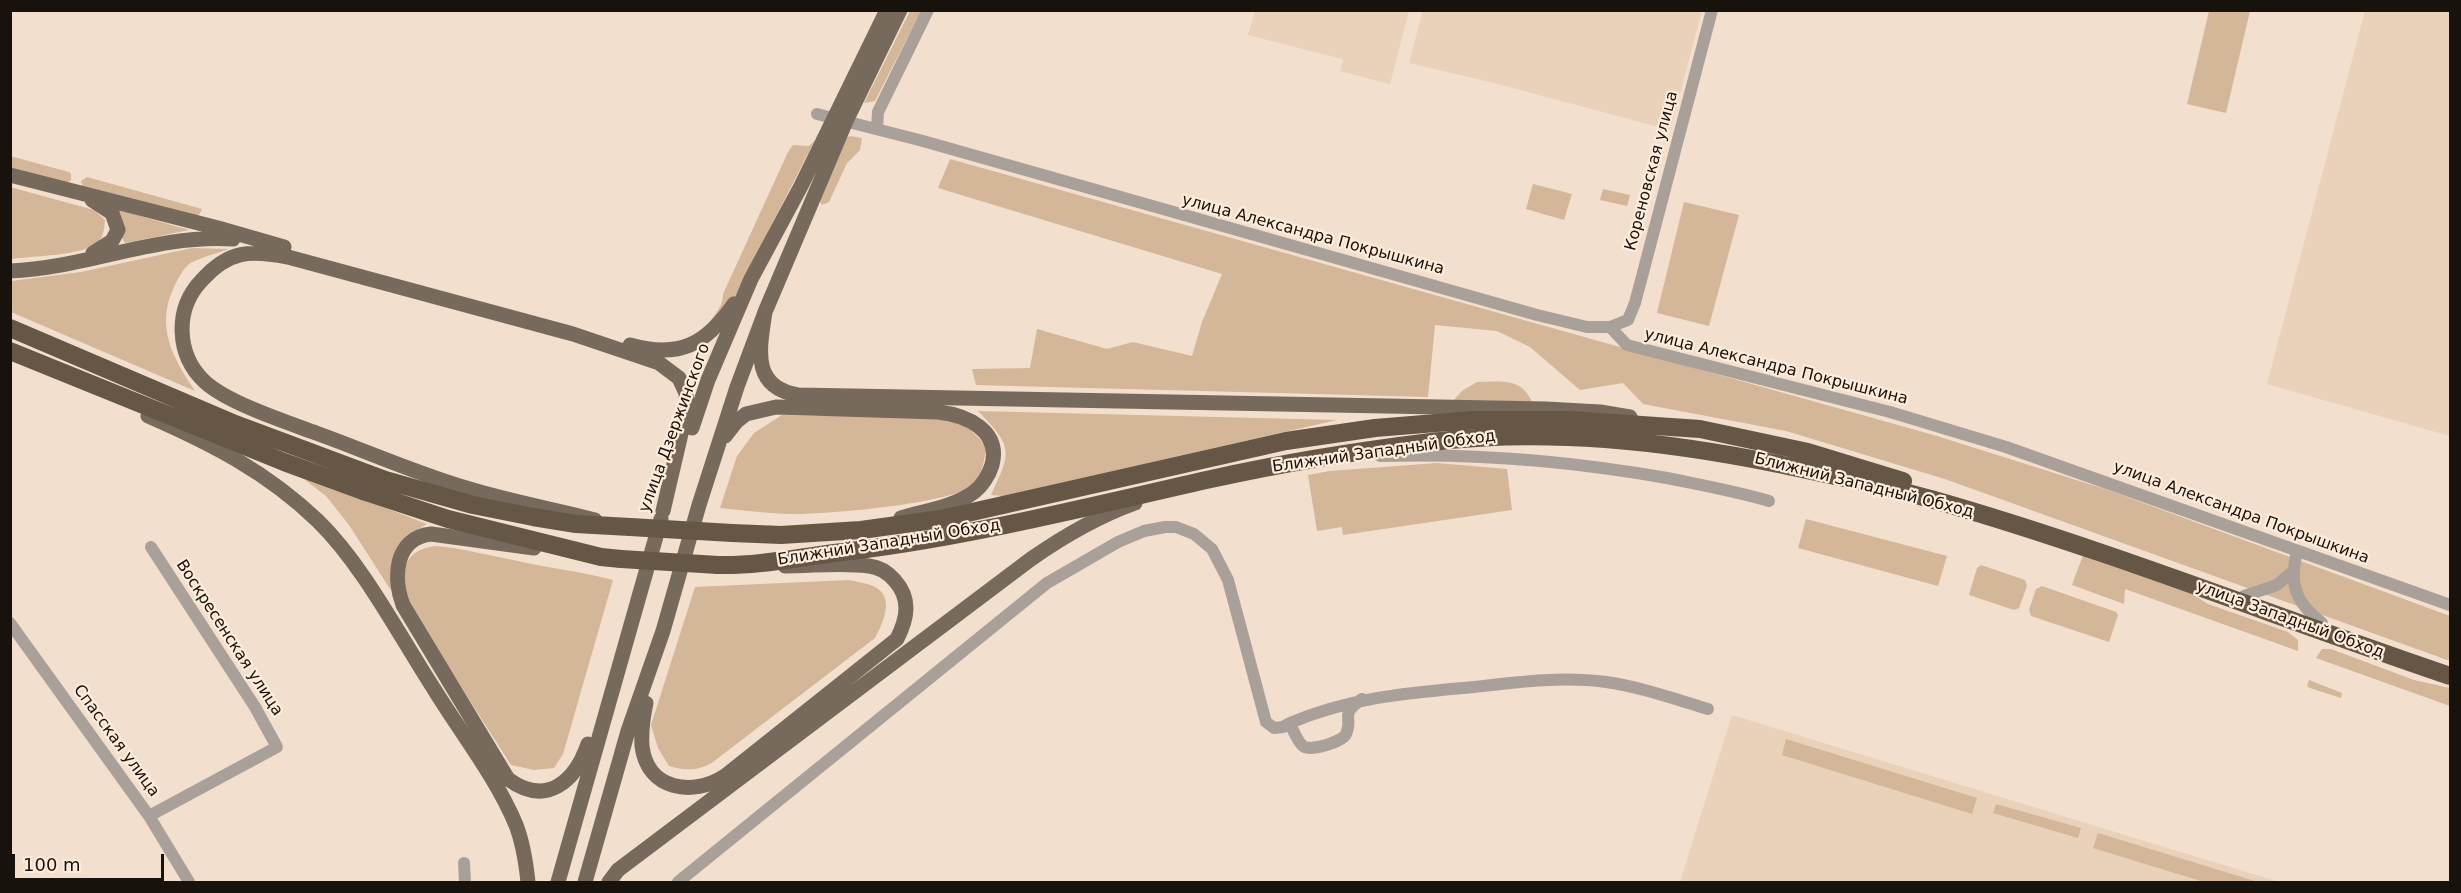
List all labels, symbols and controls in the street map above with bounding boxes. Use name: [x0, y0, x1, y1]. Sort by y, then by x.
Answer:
street label: Кореновская улица: [1621, 89, 1683, 253]
street label: улица Александра Покрышкина: [1180, 191, 1446, 279]
street label: улица Александра Покрышкина: [1642, 325, 1910, 409]
street label: улица Дзержинского: [635, 341, 715, 515]
street label: Ближний Западный Обход: [1271, 427, 1497, 477]
street label: Ближний Западный Обход: [1752, 449, 1976, 523]
street label: улица Александра Покрышкина: [2110, 458, 2372, 568]
street label: Ближний Западный Обход: [776, 516, 1002, 570]
street label: Воскресенская улица: [171, 556, 287, 720]
street label: улица Западный Обход: [2193, 577, 2387, 663]
street label: Спасская улица: [69, 681, 163, 801]
scale bar: [15, 842, 166, 880]
text: 100 m: [23, 854, 81, 875]

